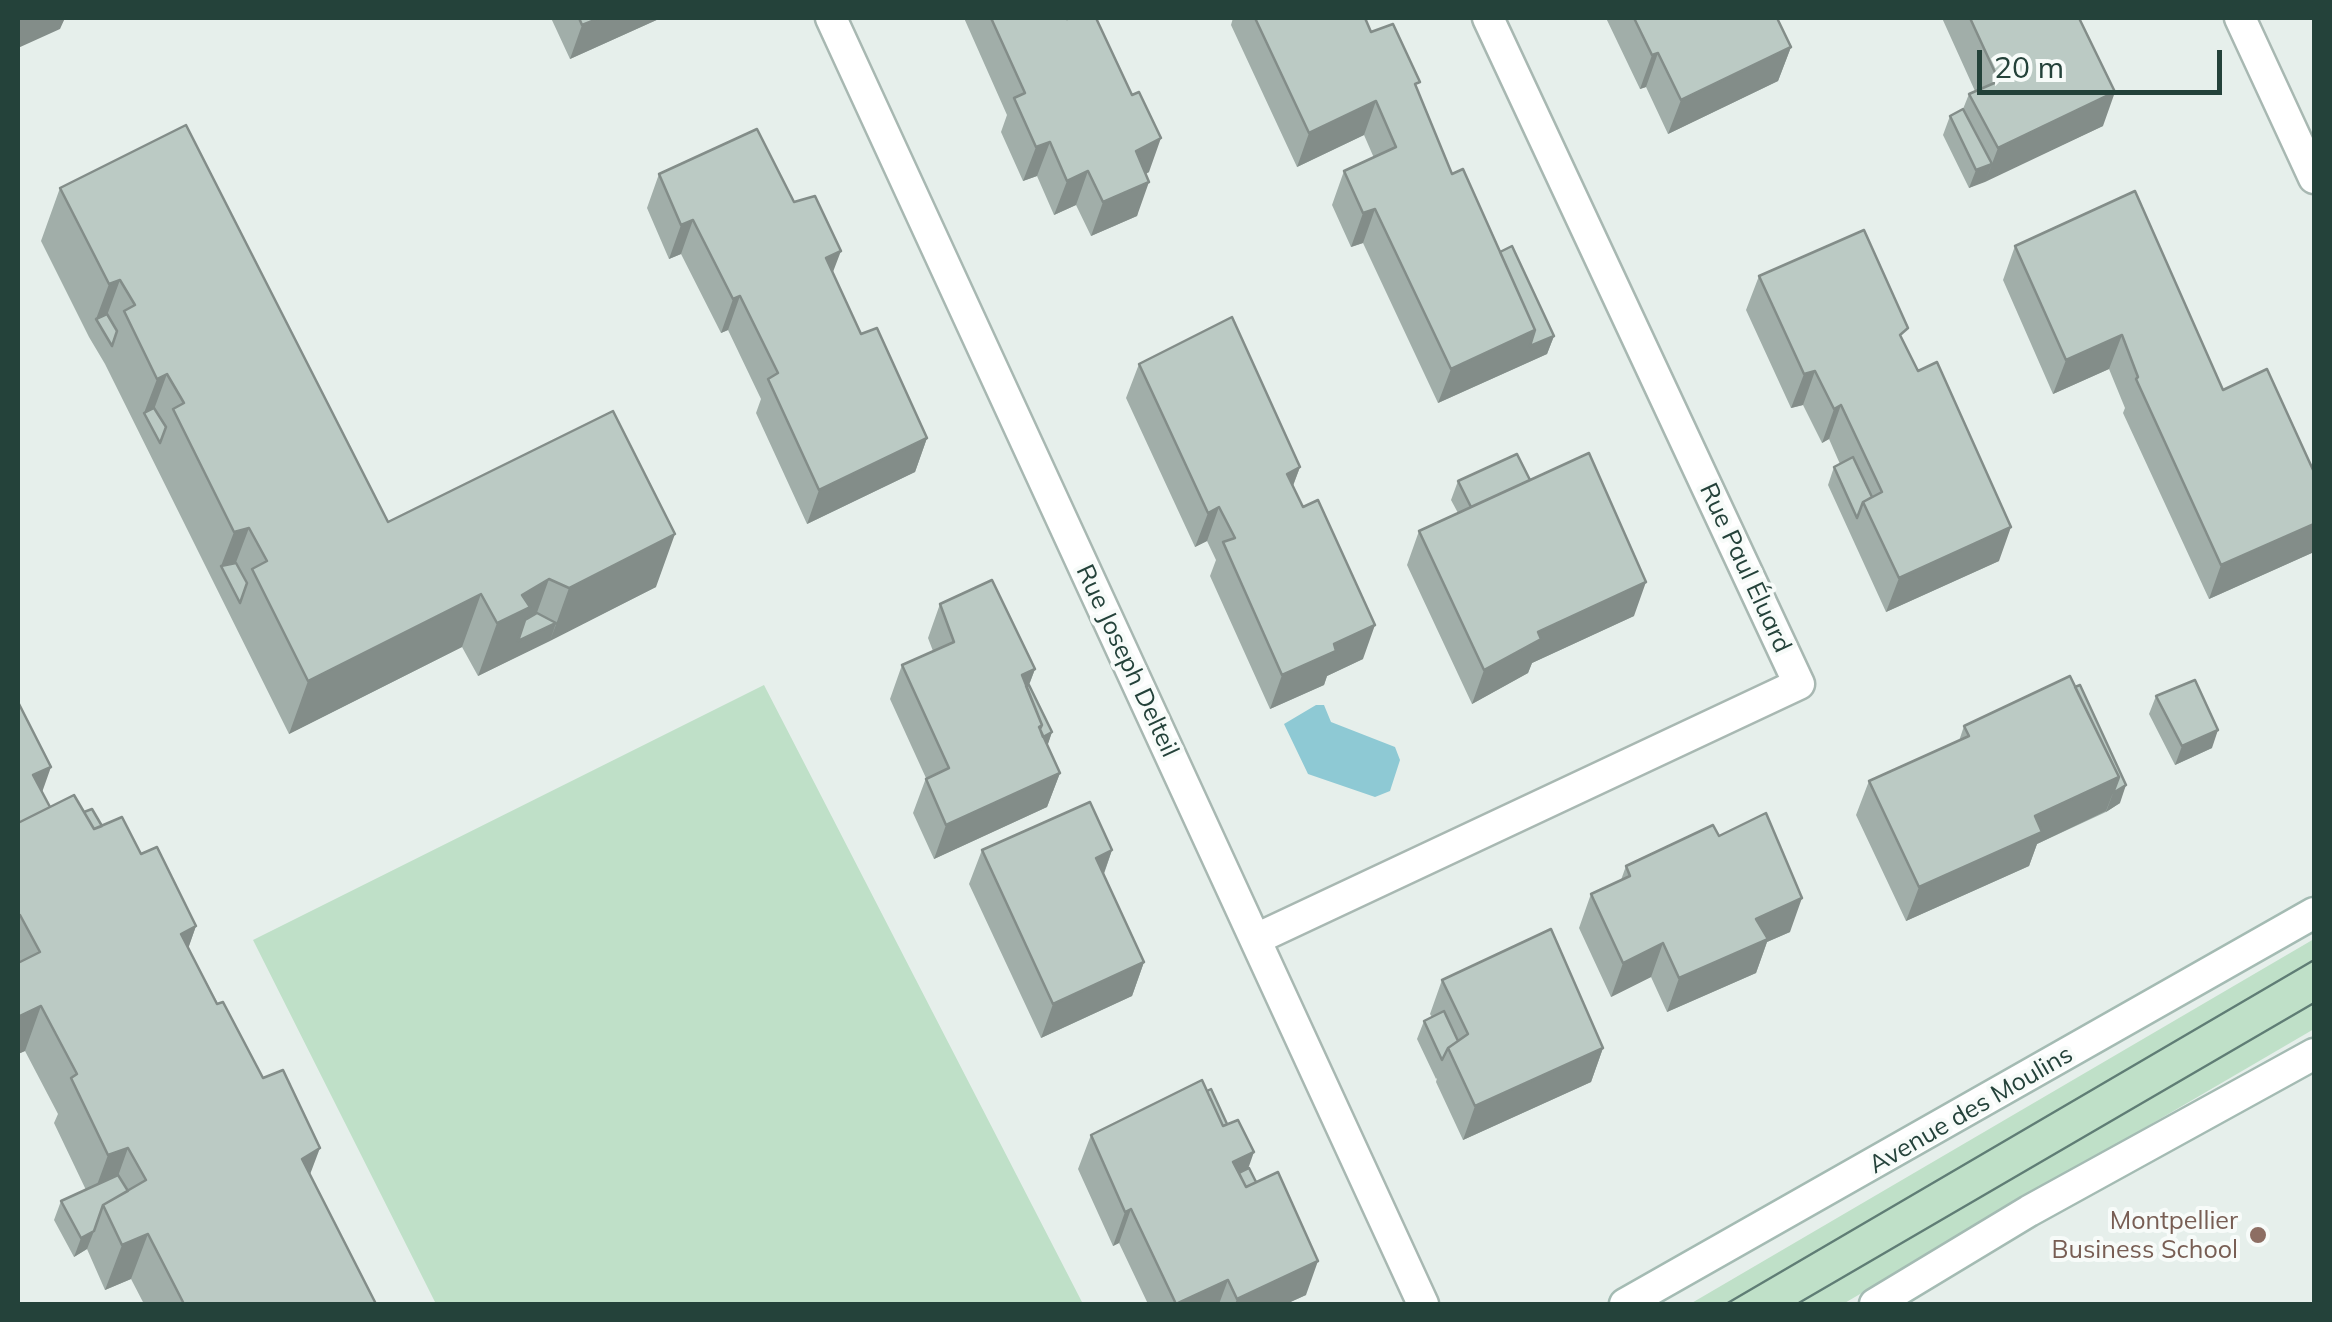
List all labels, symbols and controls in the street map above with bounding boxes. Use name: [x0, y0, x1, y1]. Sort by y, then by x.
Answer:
scale bar: [1982, 30, 2227, 92]
text: 20 m: [1994, 48, 2064, 86]
street label: Rue Paul Éluard: [1693, 479, 1797, 657]
street label: Rue Joseph Delteil: [1069, 560, 1185, 762]
street label: Avenue des Moulins: [1864, 1039, 2078, 1181]
place label: Montpellier Business School: [2052, 1206, 2238, 1265]
marker: Montpellier Business School: [2247, 1224, 2269, 1246]

